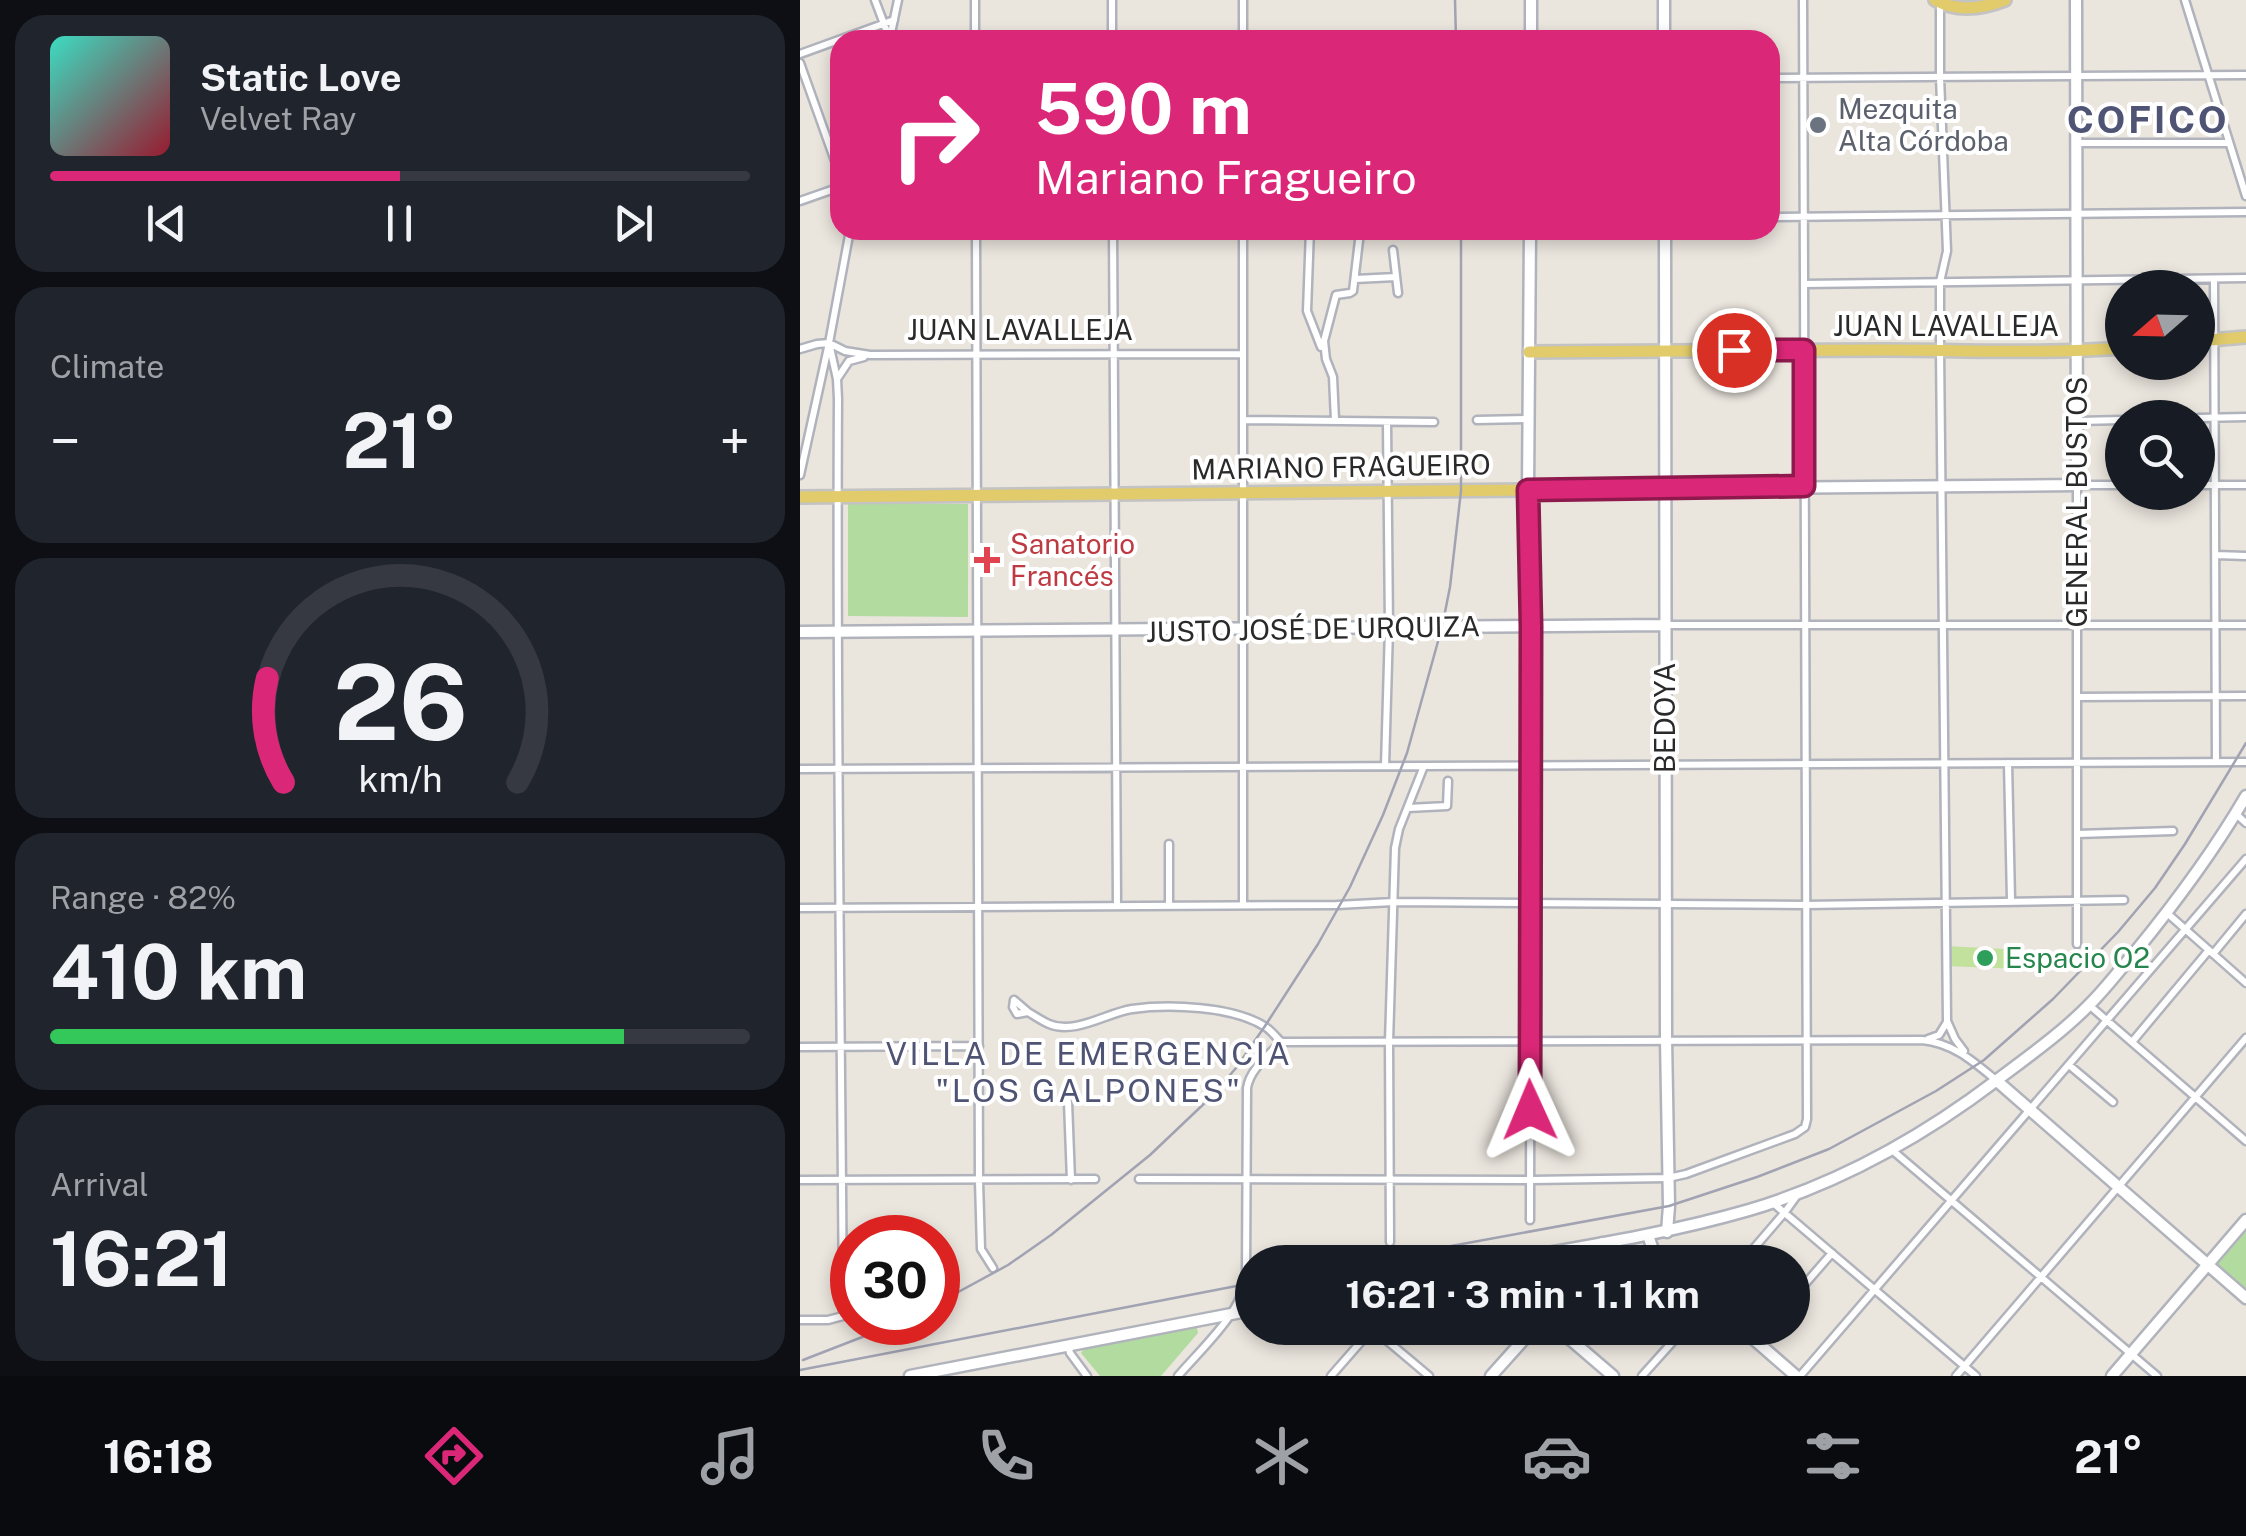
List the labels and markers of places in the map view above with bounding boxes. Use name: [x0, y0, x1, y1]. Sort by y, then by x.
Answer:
place label: Mezquita Alta Córdoba: [1838, 92, 2009, 157]
marker: Mezquita Alta Córdoba: [1807, 114, 1829, 136]
pin: [1692, 308, 1777, 393]
place label: Sanatorio Francés: [1010, 527, 1135, 592]
marker: Sanatorio Francés: [974, 547, 1000, 573]
place label: Espacio O2: [2005, 941, 2150, 974]
marker: Espacio O2: [1974, 947, 1996, 969]

